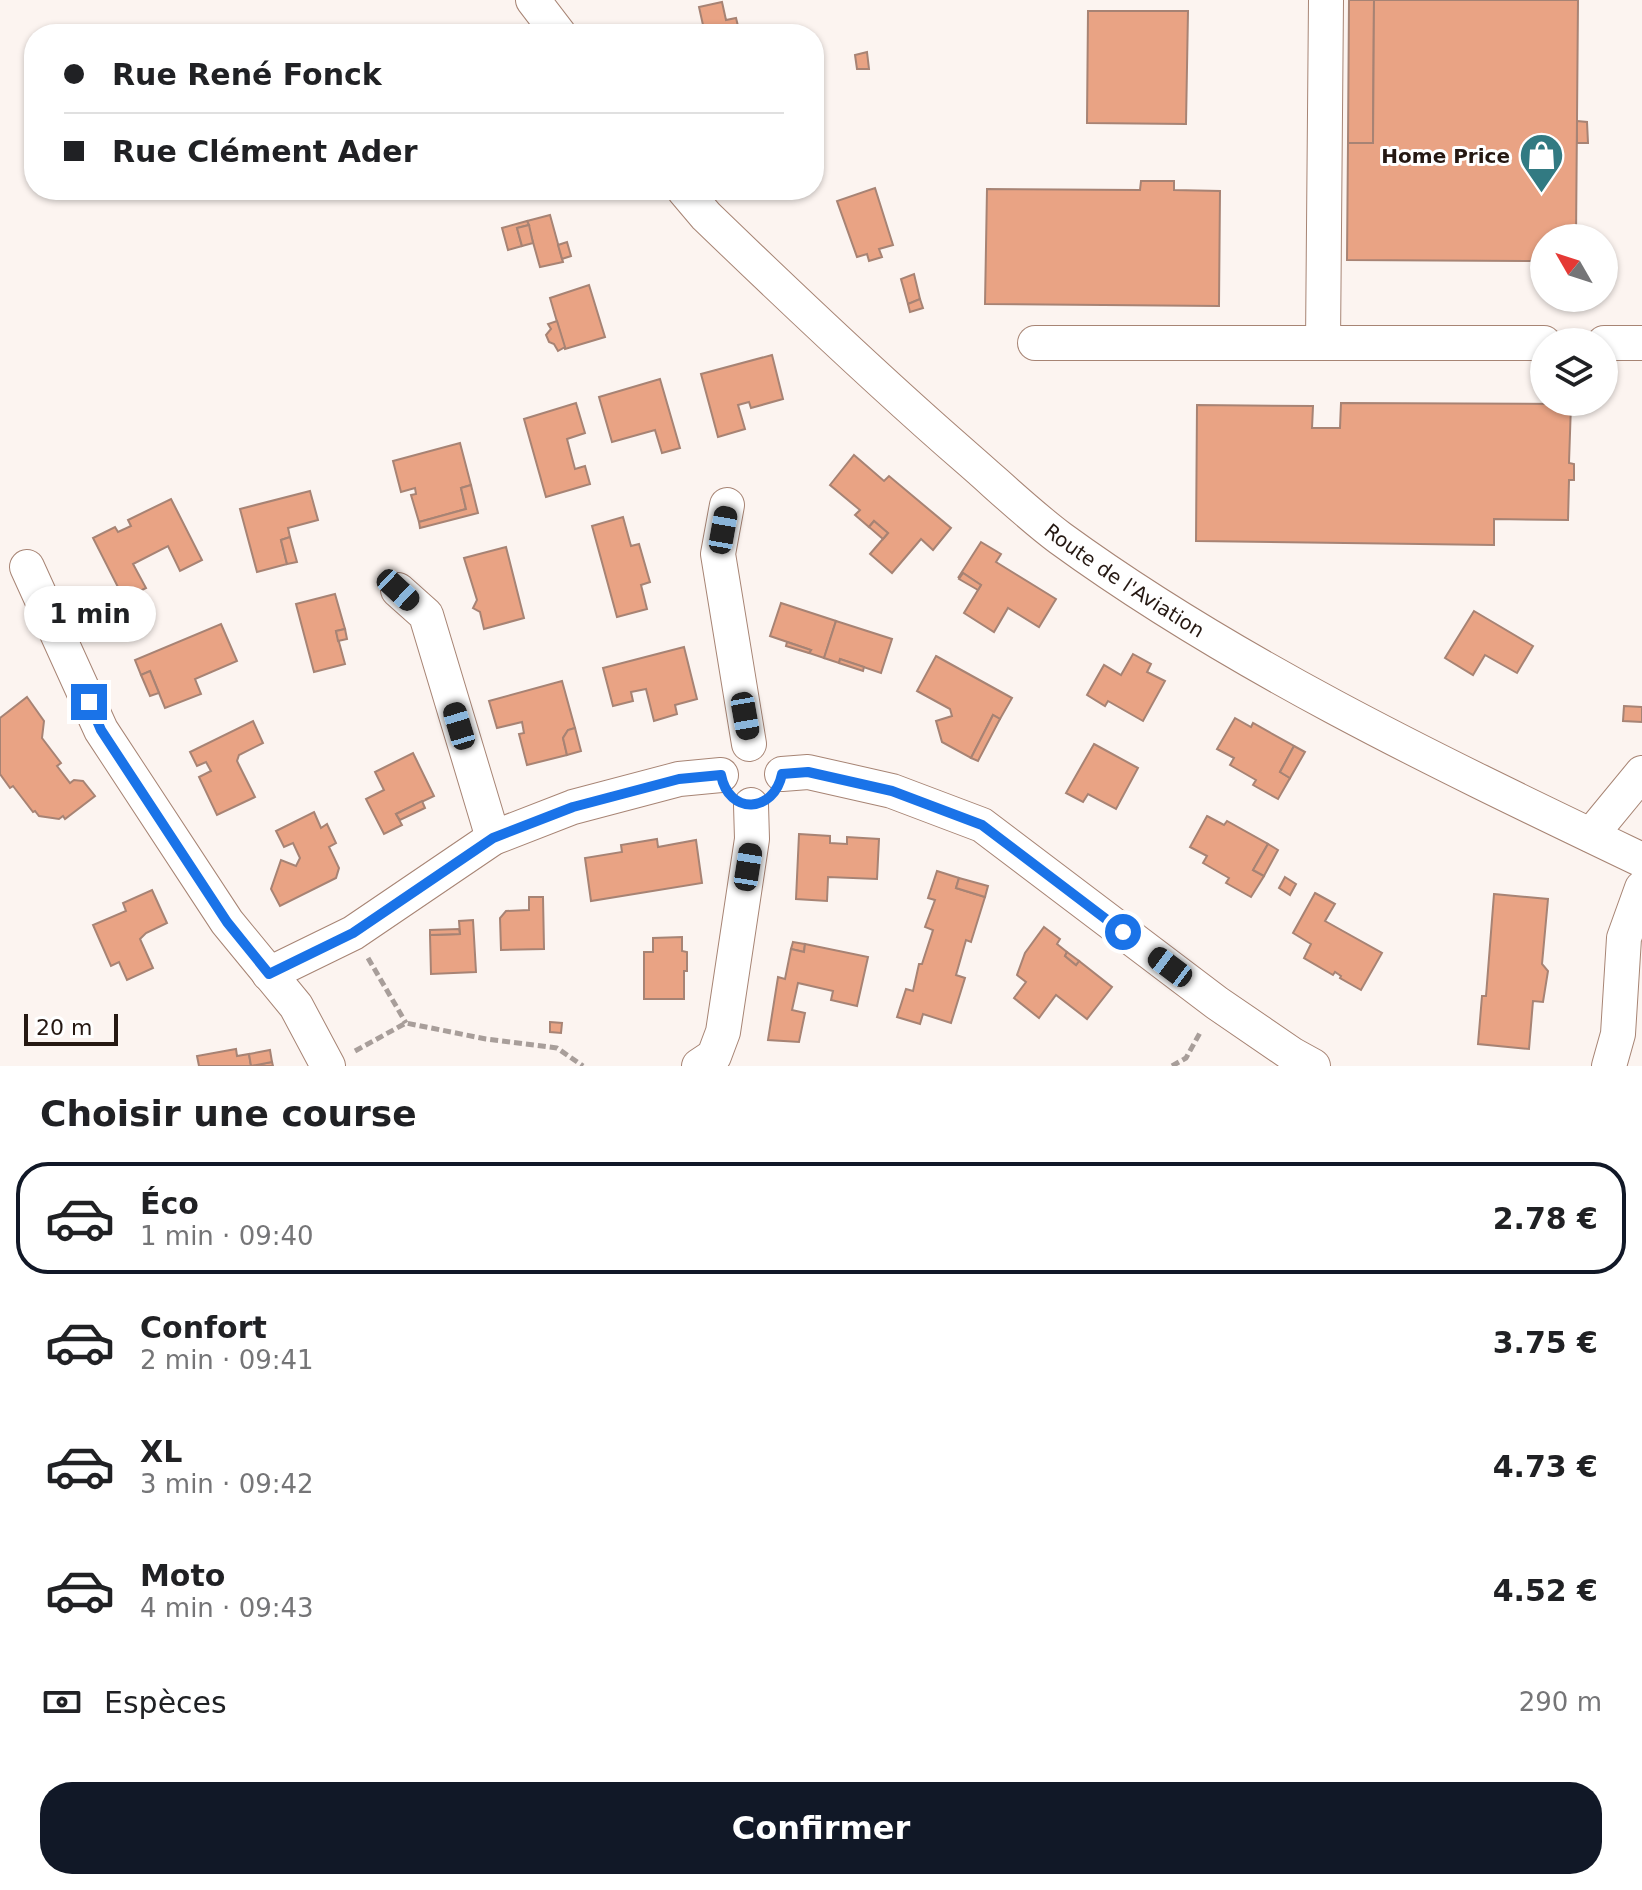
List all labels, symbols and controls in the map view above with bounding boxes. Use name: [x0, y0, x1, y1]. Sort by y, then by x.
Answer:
text: Rue René Fonck: [112, 57, 382, 92]
shop icon: Home Price: [1517, 132, 1565, 195]
text: Rue Clément Ader: [112, 134, 417, 169]
place label: Home Price: [1381, 144, 1510, 168]
north arrow: [1530, 224, 1618, 312]
map controls: [1530, 224, 1618, 416]
button: layers: [1530, 328, 1618, 416]
car: [707, 504, 739, 556]
street label: Route de l'Aviation: [1040, 519, 1209, 643]
car: [372, 565, 424, 615]
callout: 1 min: [23, 586, 155, 642]
text: 1 min: [49, 599, 131, 629]
route end: [71, 684, 107, 720]
car: [729, 690, 761, 742]
car: [441, 700, 477, 752]
car: [732, 841, 764, 893]
route start: [1105, 914, 1141, 950]
car: [1144, 943, 1196, 991]
scale bar: [24, 1010, 118, 1046]
text: 20 m: [36, 1015, 92, 1040]
text: Choisir une course: [40, 1093, 417, 1134]
icon: car: [44, 1182, 116, 1254]
text: Éco: [140, 1186, 199, 1221]
text: 2.78 €: [1493, 1201, 1598, 1236]
text: 1 min · 09:40: [140, 1221, 314, 1251]
icon: car: [44, 1306, 116, 1378]
text: Confort: [140, 1310, 267, 1345]
text: 3.75 €: [1493, 1325, 1598, 1360]
text: 2 min · 09:41: [140, 1345, 314, 1375]
icon: car: [44, 1430, 116, 1502]
text: XL: [140, 1434, 182, 1469]
text: 4.73 €: [1493, 1449, 1598, 1484]
text: 3 min · 09:42: [140, 1469, 314, 1499]
icon: car: [44, 1554, 116, 1626]
text: Moto: [140, 1558, 225, 1593]
text: 4.52 €: [1493, 1573, 1598, 1608]
text: 4 min · 09:43: [140, 1593, 314, 1623]
icon: cash: [40, 1680, 84, 1724]
text: Espèces: [104, 1685, 227, 1720]
text: 290 m: [1519, 1687, 1602, 1717]
button: Confirmer: [40, 1782, 1602, 1874]

